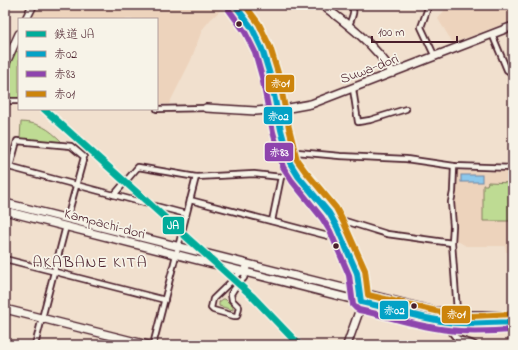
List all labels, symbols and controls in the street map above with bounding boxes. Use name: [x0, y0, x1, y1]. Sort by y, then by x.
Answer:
legend: [18, 18, 158, 110]
scale bar: [372, 18, 457, 44]
unlabelled marker: [234, 19, 244, 29]
text: 100 m: [378, 24, 405, 42]
text: 鉄道 JA: [54, 26, 94, 44]
text: 赤02: [54, 46, 77, 64]
street label: Suwa-dori: [337, 49, 402, 90]
text: 赤83: [54, 66, 76, 84]
line badge: 赤01: [265, 74, 295, 93]
text: 赤01: [270, 76, 290, 92]
text: 赤01: [54, 86, 75, 104]
line badge: 赤02: [263, 106, 293, 125]
text: 赤02: [267, 109, 289, 125]
line badge: 赤83: [264, 142, 294, 162]
text: 赤83: [269, 145, 289, 161]
street label: Kampachi-dori: [62, 204, 147, 245]
line badge: JA: [162, 216, 185, 235]
text: JA: [167, 218, 179, 234]
unlabelled marker: [331, 241, 341, 251]
district label: AKABANE KITA: [32, 251, 148, 275]
line badge: 赤02: [379, 300, 409, 320]
unlabelled marker: [409, 301, 419, 311]
text: 赤02: [383, 303, 405, 319]
line badge: 赤01: [441, 305, 471, 324]
text: 赤01: [446, 307, 466, 323]

